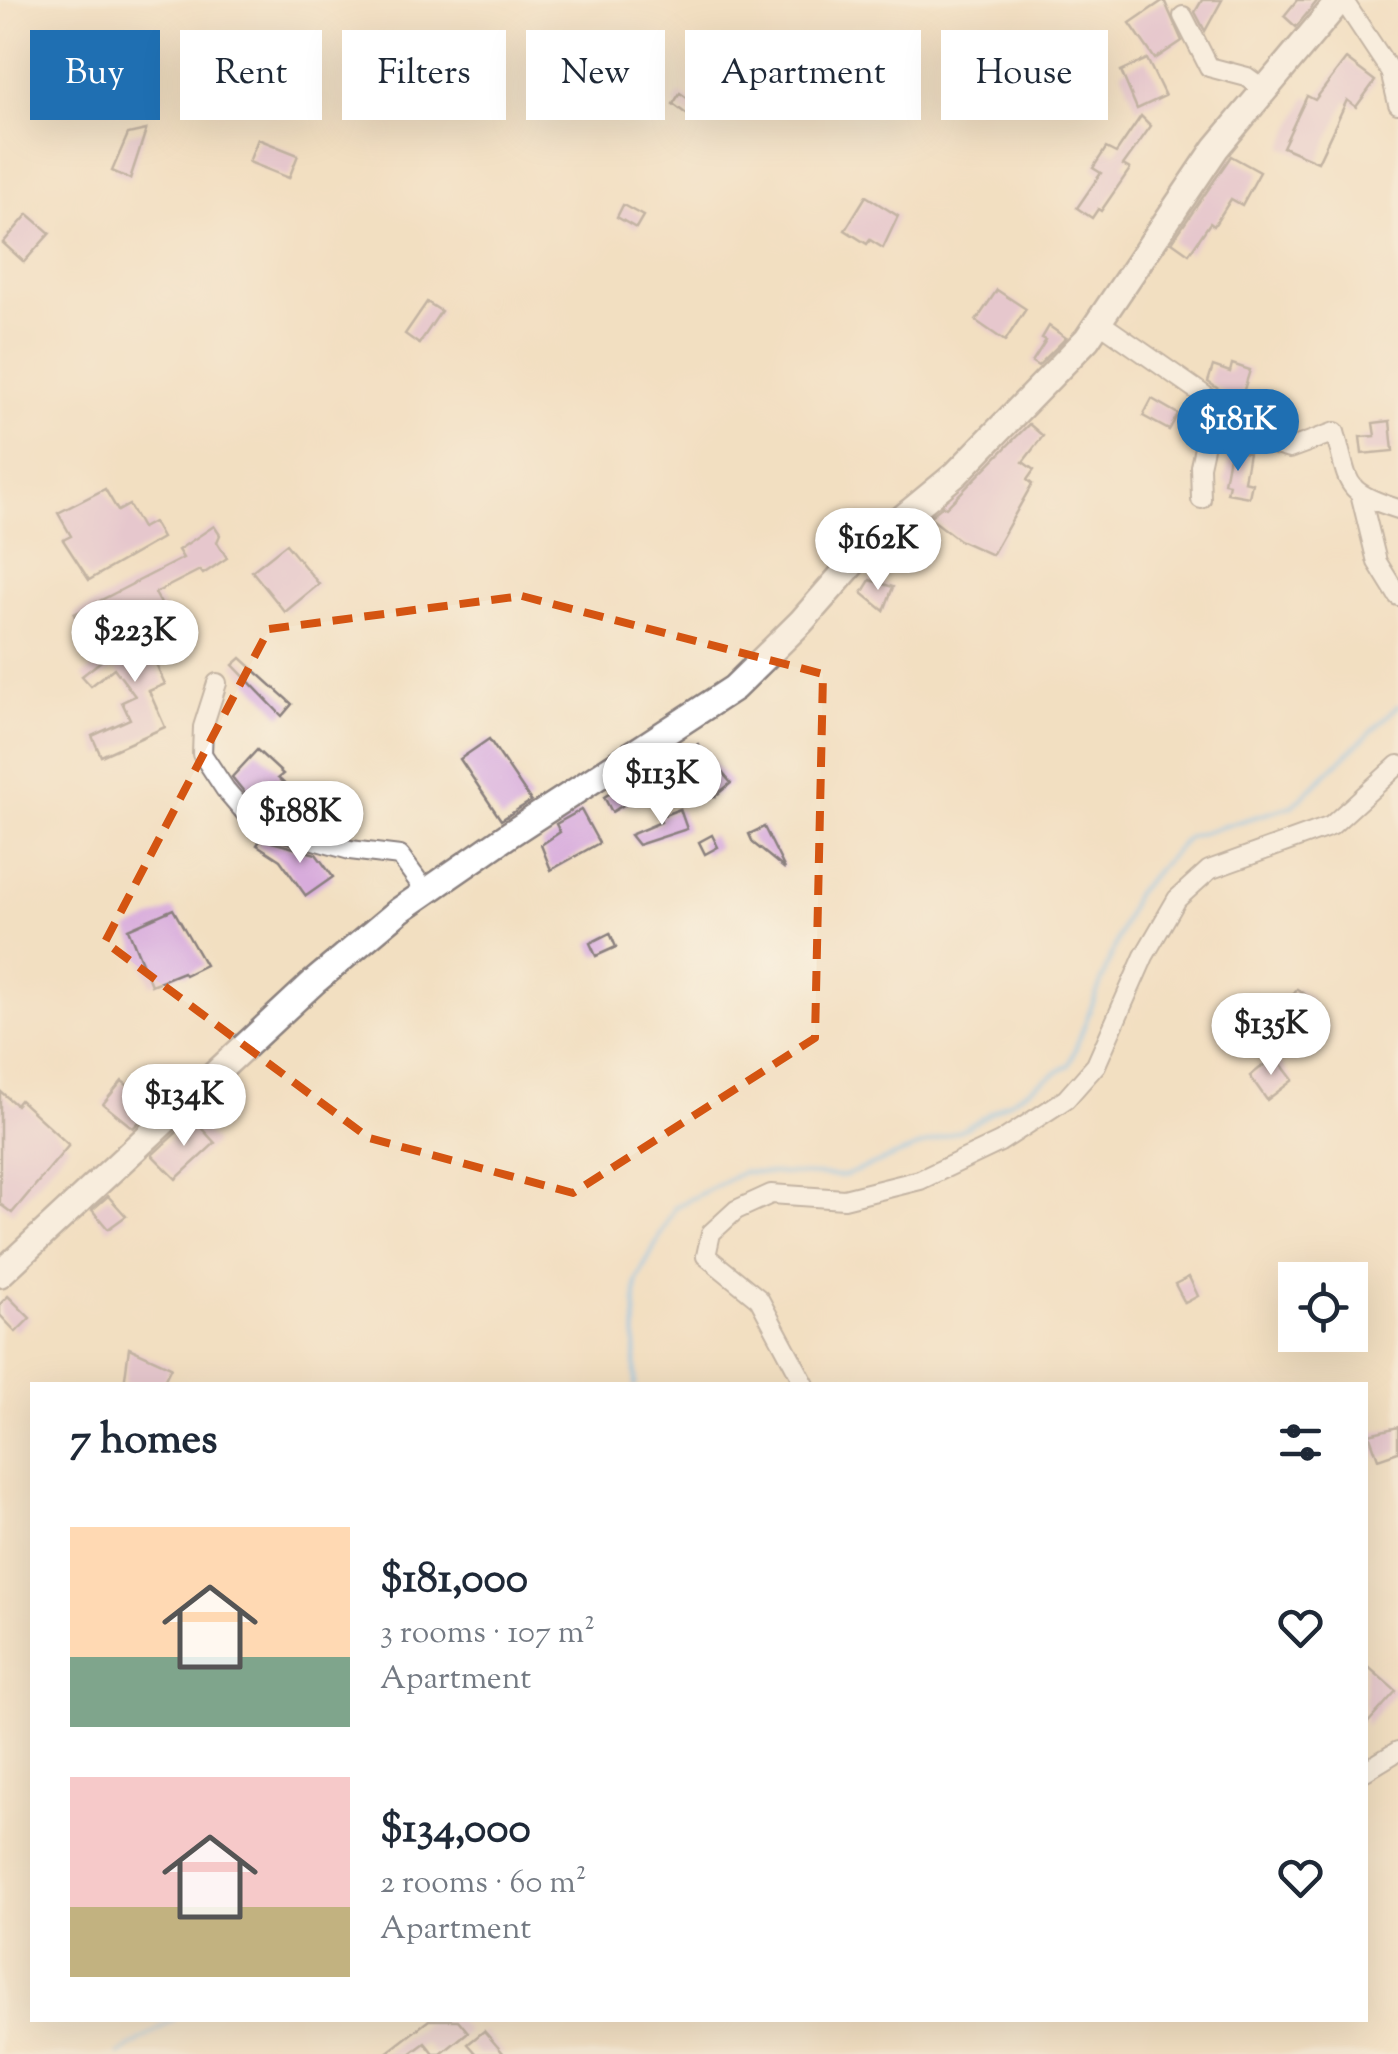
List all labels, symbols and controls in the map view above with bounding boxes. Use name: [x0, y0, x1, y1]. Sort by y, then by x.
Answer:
chip: Buy: [30, 30, 160, 120]
chip: Rent: [180, 30, 322, 120]
chip: Filters: [342, 30, 506, 120]
chip: New: [526, 30, 665, 120]
chip: Apartment: [685, 30, 921, 120]
chip: House: [941, 30, 1108, 120]
pin: $181K: [1168, 389, 1308, 474]
text: $181K: [1199, 398, 1277, 444]
pin: $162K: [808, 508, 948, 593]
text: $162K: [837, 517, 919, 563]
pin: $223K: [65, 600, 205, 685]
text: $223K: [93, 609, 177, 655]
pin: $113K: [592, 743, 732, 828]
text: $113K: [625, 752, 699, 798]
pin: $188K: [230, 781, 370, 866]
text: $188K: [258, 790, 342, 836]
pin: $135K: [1201, 993, 1341, 1078]
text: $135K: [1234, 1002, 1308, 1048]
pin: $134K: [114, 1064, 254, 1149]
text: $134K: [144, 1073, 224, 1119]
map controls: [1278, 1262, 1368, 1352]
button: locate: [1278, 1262, 1368, 1352]
text: 7 homes: [70, 1412, 218, 1472]
icon: filters: [1273, 1415, 1328, 1470]
text: $181,000: [380, 1551, 528, 1611]
icon: home: [150, 1567, 270, 1687]
icon: heart: [1273, 1600, 1328, 1655]
text: 3 rooms · 107 m²: [380, 1611, 595, 1657]
text: Apartment: [380, 1657, 531, 1703]
text: $134,000: [380, 1801, 531, 1861]
icon: home: [150, 1817, 270, 1937]
icon: heart: [1273, 1850, 1328, 1905]
text: 2 rooms · 60 m²: [380, 1861, 586, 1907]
text: Apartment: [380, 1907, 531, 1953]

